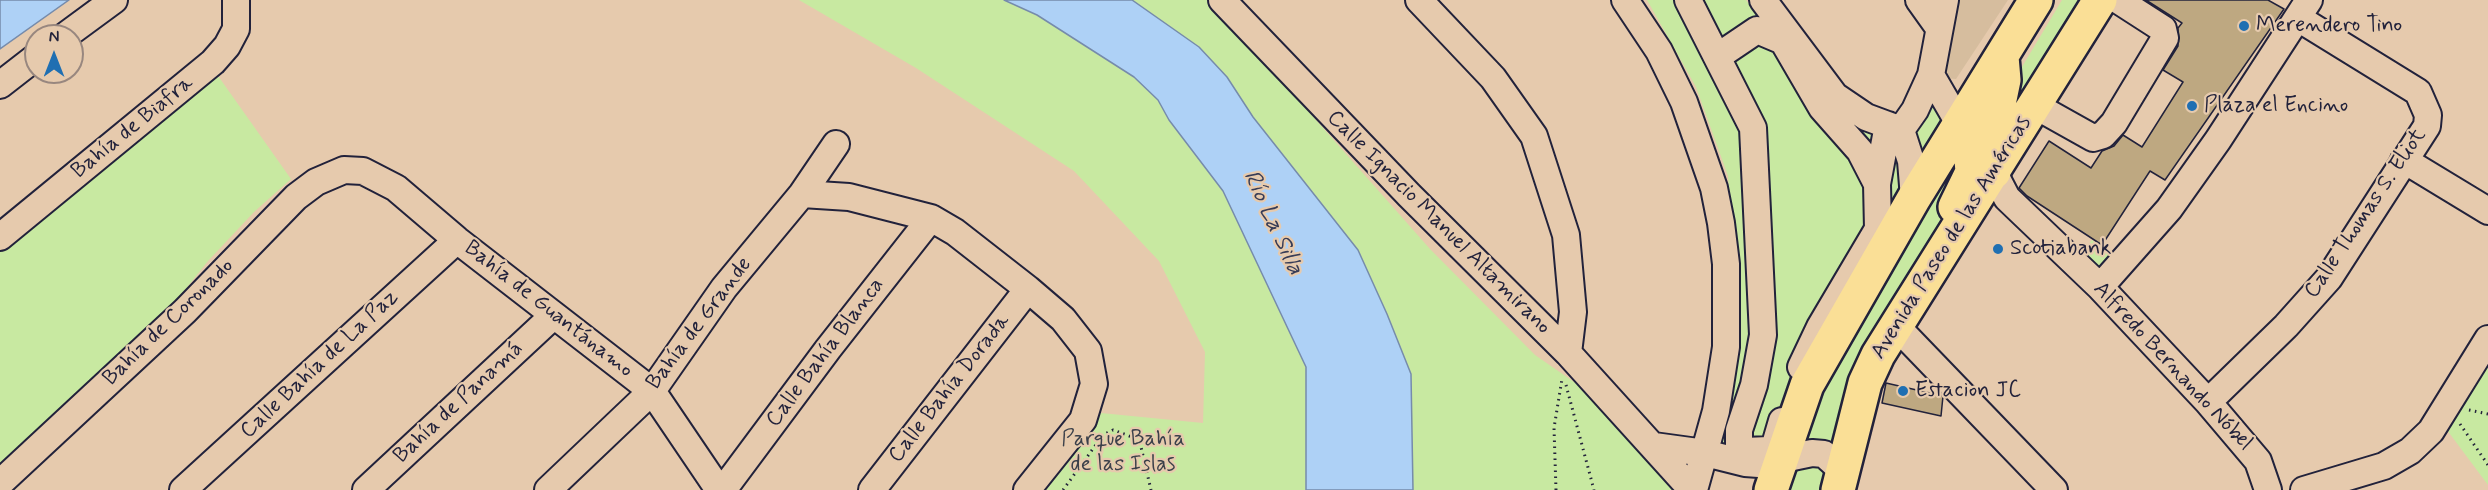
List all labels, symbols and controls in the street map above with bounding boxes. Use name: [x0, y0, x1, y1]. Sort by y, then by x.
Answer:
place label: Merendero Tino: [2256, 13, 2402, 39]
marker: Merendero Tino: [2237, 19, 2251, 33]
north arrow: [24, 24, 84, 84]
text: N: [49, 27, 59, 48]
street label: Bahía de Biafra: [67, 71, 199, 185]
place label: Plaza el Encino: [2204, 93, 2348, 119]
marker: Plaza el Encino: [2185, 99, 2199, 113]
street label: Calle Ignacio Manuel Altamirano: [1320, 105, 1556, 341]
street label: Avenida Paseo de las Américas: [1866, 111, 2038, 365]
street label: Calle Thomas S. Eliot: [2299, 124, 2433, 304]
water label: Río La Silla: [1235, 166, 1309, 280]
street label: Bahía de Guantánamo: [458, 236, 638, 384]
place label: Scotiabank: [2010, 236, 2111, 262]
marker: Scotiabank: [1991, 242, 2005, 256]
street label: Bahía de Grande: [642, 253, 758, 395]
street label: Bahía de Coronado: [98, 254, 240, 392]
street label: Calle Bahía Blanca: [761, 273, 891, 433]
street label: Alfredo Bernando Nóbel: [2087, 277, 2257, 457]
street label: Calle Bahía de La Paz: [235, 285, 405, 445]
street label: Calle Bahía Dorada: [884, 309, 1016, 469]
street label: Bahía de Panamá: [389, 336, 529, 470]
place label: Estacion JC: [1915, 378, 2021, 404]
marker: Estacion JC: [1896, 384, 1910, 398]
park label: Parque Bahía de las Islas: [1061, 427, 1185, 478]

